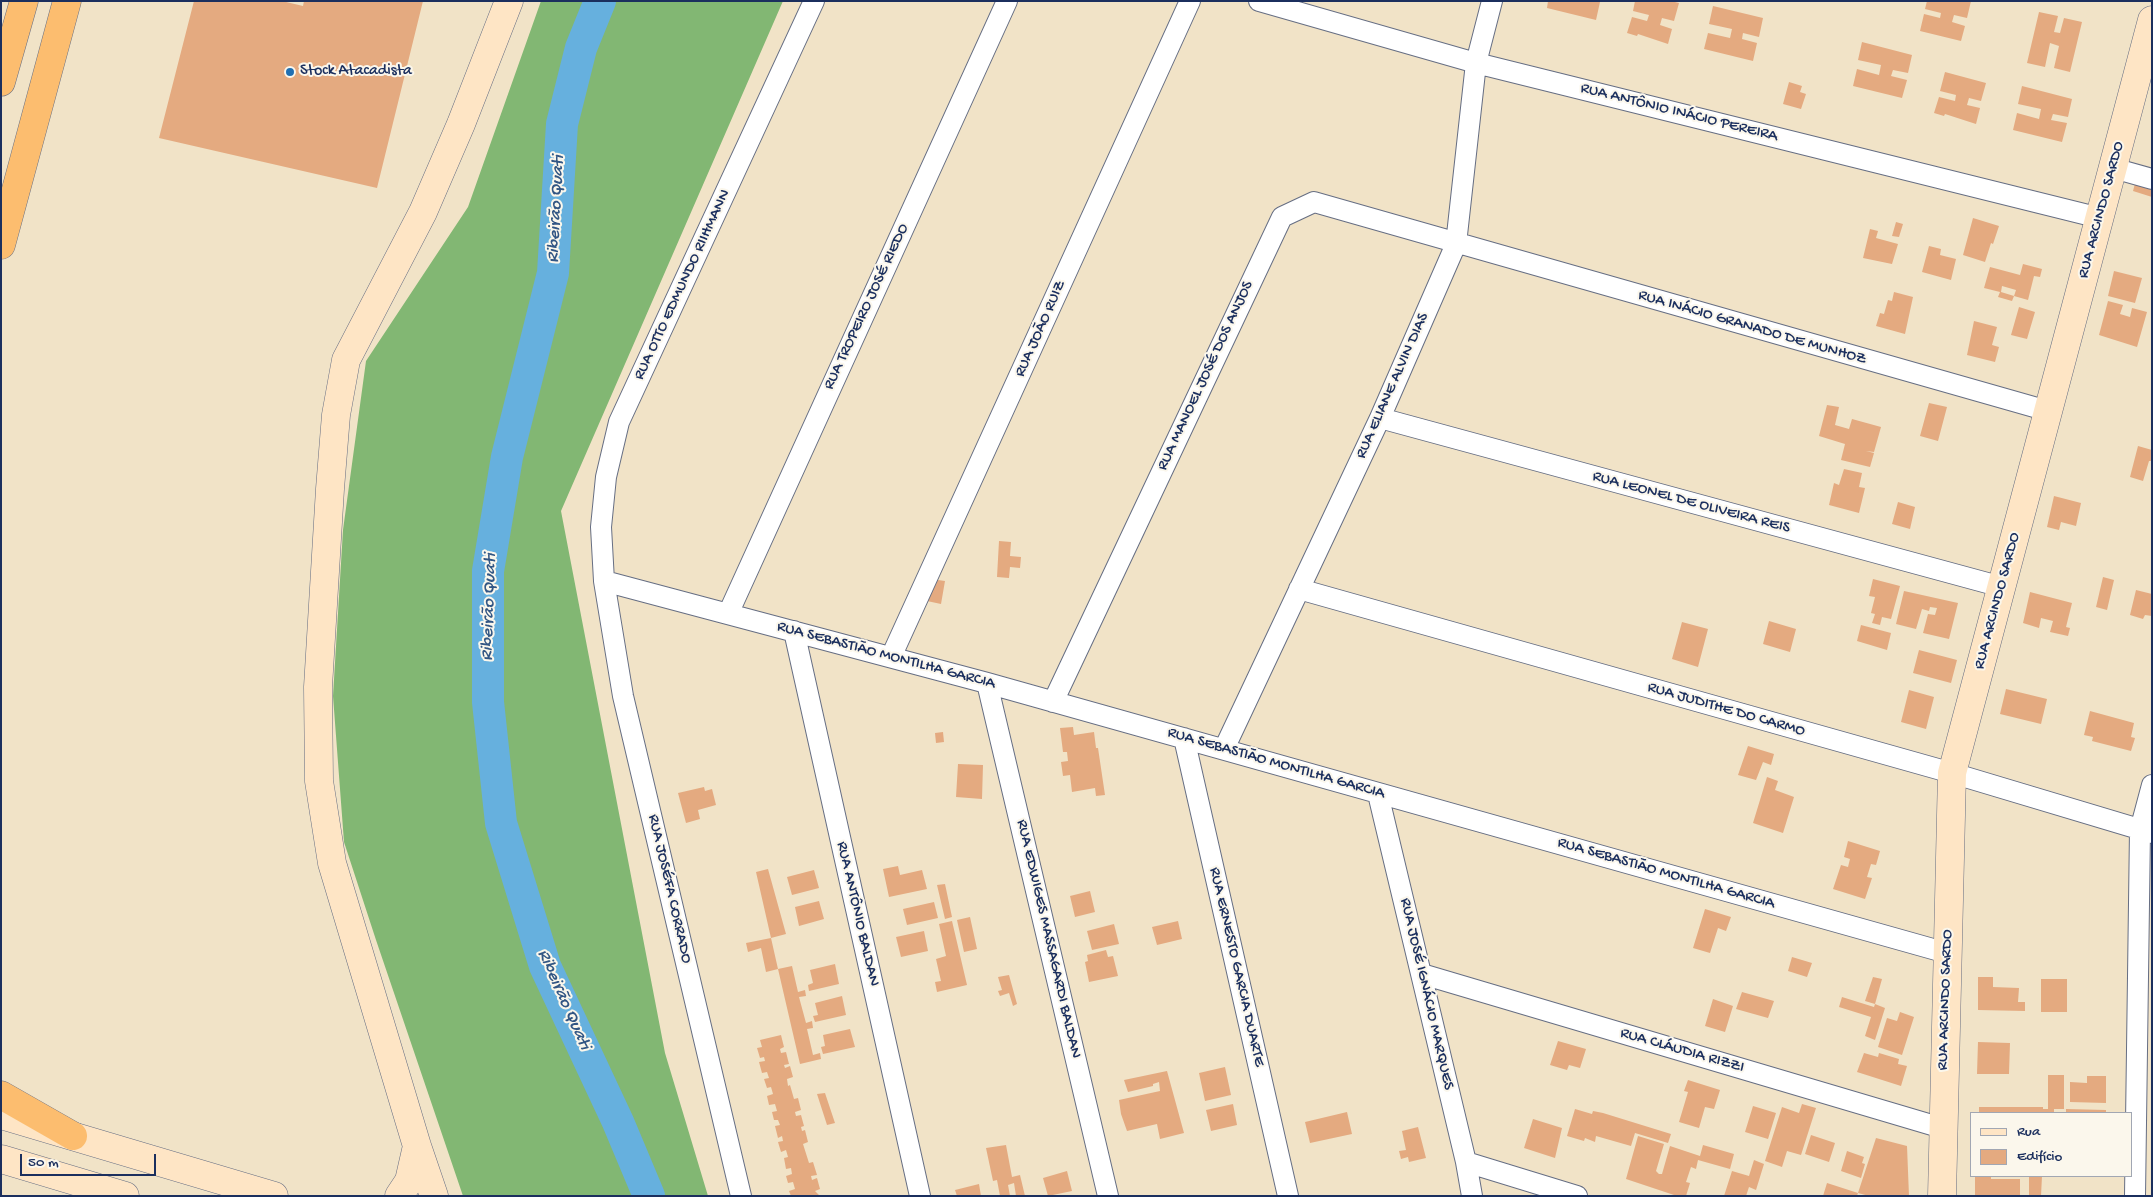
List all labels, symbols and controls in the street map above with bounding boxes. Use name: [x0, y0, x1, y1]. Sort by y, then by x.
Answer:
place label: Stock Atacadista: [300, 62, 412, 82]
marker: Stock Atacadista: [284, 66, 296, 78]
street label: RUA ANTÔNIO INÁCIO PEREIRA: [1578, 79, 1780, 147]
street label: RUA ARCINDO SARDO: [2075, 140, 2129, 280]
water label: Ribeirão Quati: [543, 155, 571, 263]
street label: RUA OTTO EDMUNDO RIIHMANN: [630, 187, 736, 383]
street label: RUA TROPEIRO JOSÉ RIEDO: [820, 221, 914, 393]
street label: RUA JOÃO RUIZ: [1011, 278, 1071, 380]
street label: RUA MANOEL JOSÉ DOS ANJOS: [1154, 278, 1258, 474]
street label: RUA INÁCIO GRANADO DE MUNHOZ: [1636, 286, 1868, 370]
street label: RUA ELIANE ALVIN DIAS: [1352, 310, 1434, 462]
street label: RUA LEONEL DE OLIVEIRA REIS: [1590, 467, 1792, 539]
street label: RUA ARCINDO SARDO: [1971, 531, 2025, 671]
water label: Ribeirão Quati: [477, 553, 503, 661]
street label: RUA SEBASTIÃO MONTILHA GARCIA: [775, 618, 997, 694]
street label: RUA JUDITHE DO CARMO: [1645, 678, 1807, 742]
street label: RUA SEBASTIÃO MONTILHA GARCIA: [1165, 724, 1387, 804]
street label: RUA JOSÉFA CORRADO: [643, 813, 695, 965]
street label: RUA EDWIGES MASSAGARDI BALDAN: [1011, 818, 1085, 1060]
street label: RUA SEBASTIÃO MONTILHA GARCIA: [1555, 834, 1777, 914]
street label: RUA ANTÔNIO BALDAN: [831, 840, 883, 988]
street label: RUA ERNESTO GARCIA DUARTE: [1204, 866, 1268, 1068]
street label: RUA JOSÉ IGNÁCIO MARQUES: [1395, 896, 1457, 1092]
street label: RUA ARCINDO SARDO: [1934, 929, 1958, 1071]
water label: Ribeirão Quati: [531, 946, 595, 1054]
street label: RUA CLÁUDIA RIZZI: [1618, 1024, 1746, 1078]
legend: [1970, 1112, 2133, 1177]
text: Rua: [2017, 1123, 2040, 1141]
scale bar: [22, 1144, 159, 1176]
text: Edifício: [2017, 1148, 2062, 1166]
text: 50 m: [28, 1154, 59, 1172]

